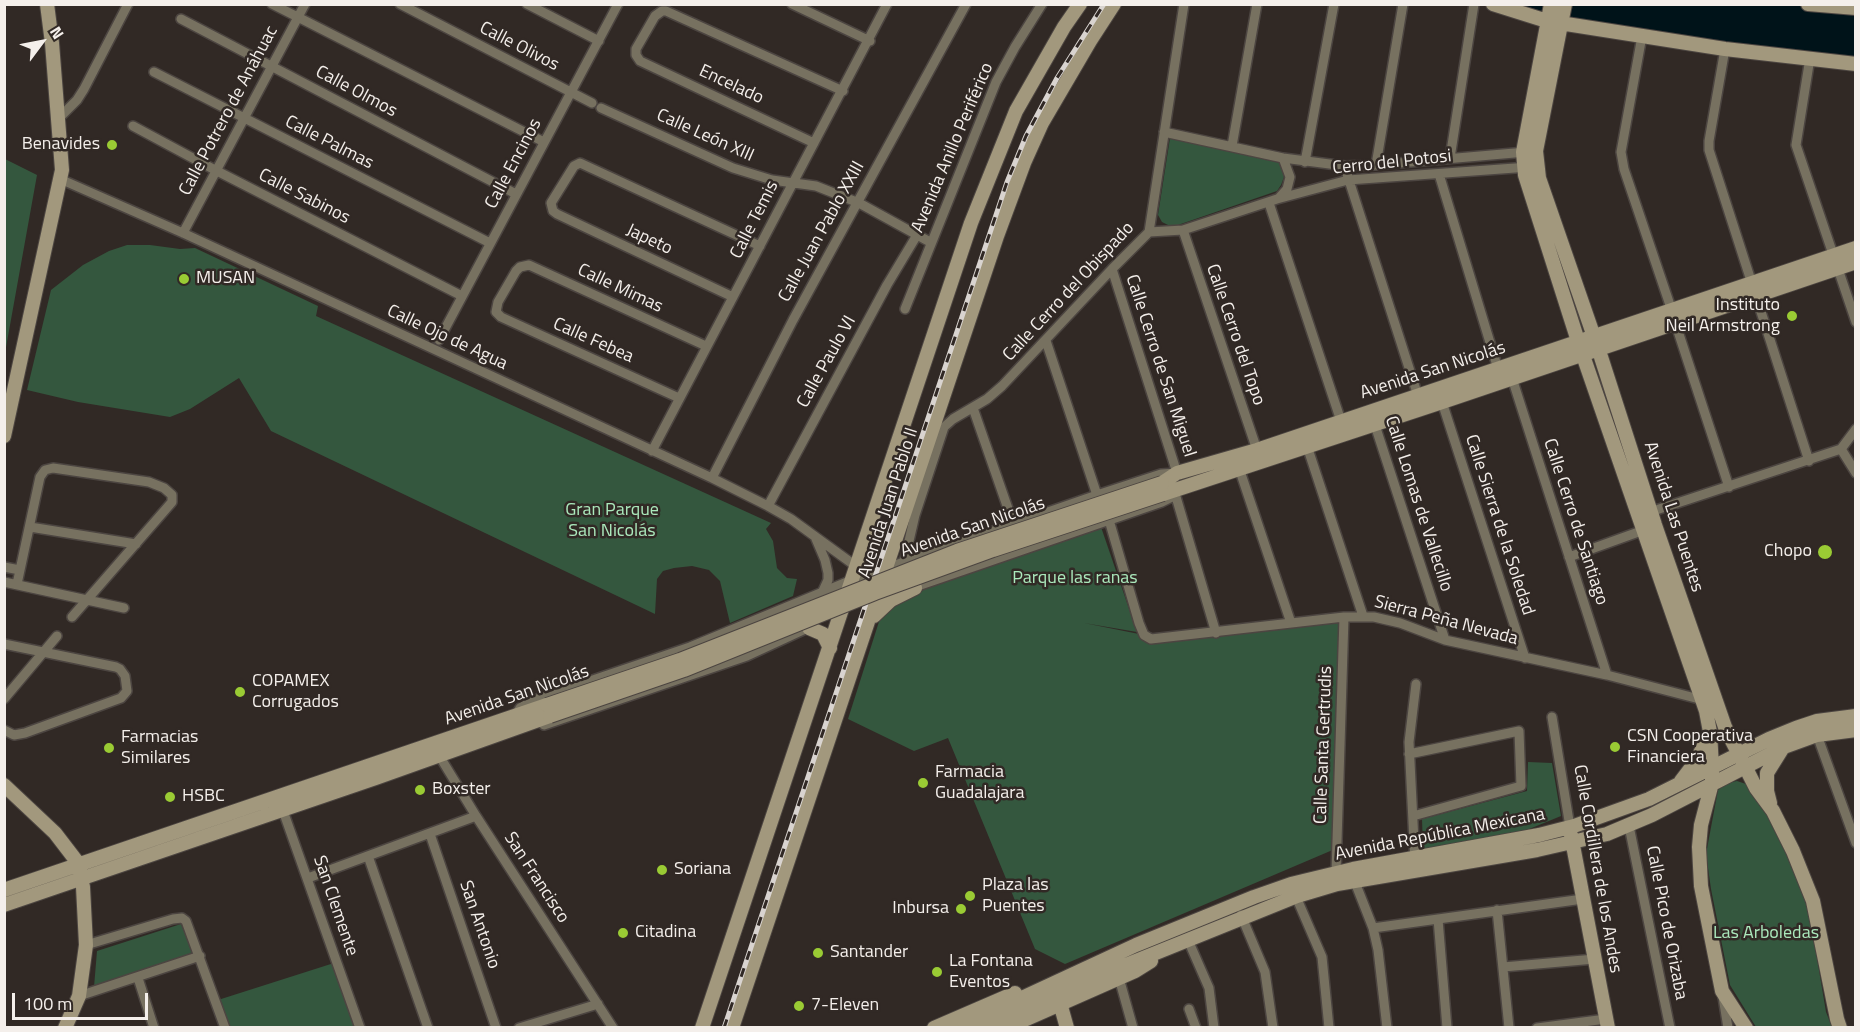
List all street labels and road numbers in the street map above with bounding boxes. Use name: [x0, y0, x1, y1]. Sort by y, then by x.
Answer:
street label: Calle Olivos: [476, 18, 562, 76]
street label: Calle Potrero de Anáhuac: [175, 22, 283, 200]
street label: Avenida Anillo Periférico: [907, 60, 999, 236]
street label: Encelado: [695, 61, 767, 109]
street label: Calle Olmos: [312, 62, 400, 122]
street label: Calle León XIII: [653, 105, 757, 167]
street label: Calle Palmas: [281, 112, 377, 174]
street label: Calle Encinos: [481, 115, 547, 213]
street label: Cerro del Potosi: [1332, 146, 1452, 180]
street label: Calle Juan Pablo XXIII: [774, 158, 870, 306]
street label: Calle Sabinos: [255, 165, 353, 229]
street label: Calle Temis: [726, 177, 784, 263]
street label: Calle Cerro del Obispado: [999, 218, 1139, 366]
street label: Japeto: [622, 220, 676, 260]
street label: Calle Mimas: [574, 260, 666, 318]
street label: Calle Cerro del Topo: [1201, 262, 1269, 408]
street label: Calle Cerro de San Miguel: [1120, 272, 1200, 460]
street label: Calle Ojo de Agua: [383, 301, 511, 375]
street label: Calle Paulo VI: [793, 312, 861, 412]
street label: Calle Febea: [549, 314, 637, 368]
street label: Avenida San Nicolás: [1358, 337, 1508, 405]
street label: Calle Lomas de Vallecillo: [1379, 414, 1457, 594]
street label: Avenida Juan Pablo II: [854, 425, 924, 581]
street label: Calle Sierra de la Soledad: [1460, 432, 1538, 618]
street label: Calle Cerro de Santiago: [1538, 436, 1612, 608]
street label: Avenida Las Puentes: [1639, 439, 1707, 595]
street label: Avenida San Nicolás: [898, 493, 1048, 563]
street label: Sierra Peña Nevada: [1372, 591, 1520, 651]
street label: Avenida San Nicolás: [442, 661, 592, 731]
street label: Calle Santa Gertrudis: [1310, 666, 1338, 824]
street label: Calle Cordillera de los Andes: [1568, 763, 1626, 975]
street label: Avenida República Mexicana: [1333, 804, 1547, 866]
street label: San Francisco: [499, 829, 573, 927]
street label: Calle Pico de Orizaba: [1640, 844, 1692, 1002]
street label: San Clemente: [308, 853, 362, 959]
street label: San Antonio: [454, 878, 504, 972]

